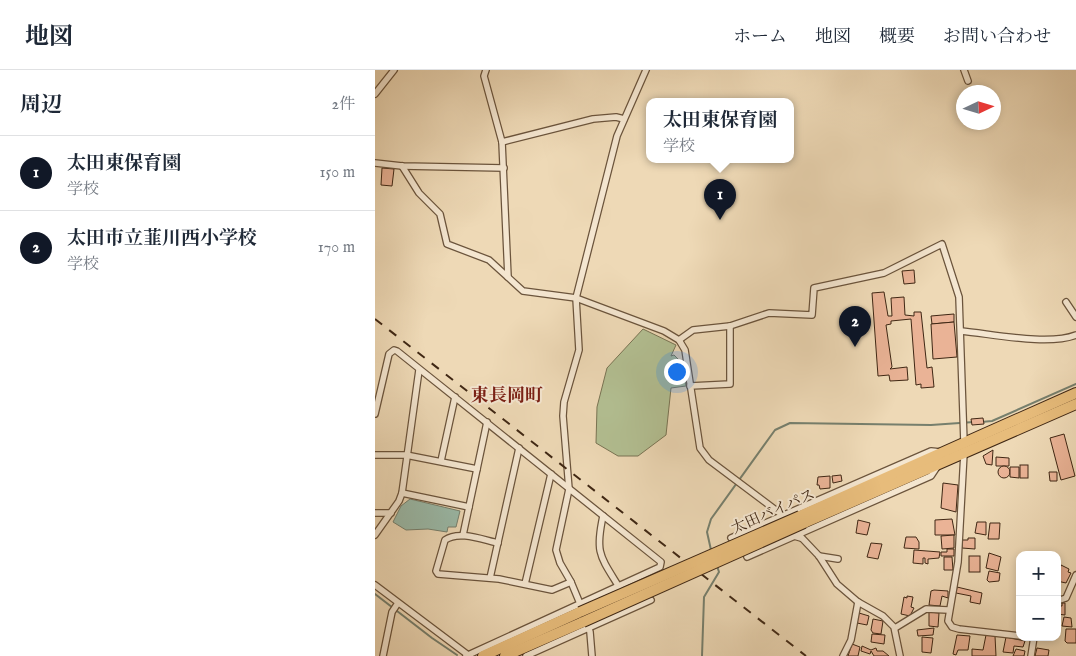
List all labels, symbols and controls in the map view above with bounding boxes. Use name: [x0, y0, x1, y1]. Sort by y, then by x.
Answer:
text: 地図: [25, 22, 73, 53]
text: ホーム: [733, 26, 787, 49]
text: 地図: [815, 26, 851, 49]
text: 概要: [879, 26, 915, 49]
text: お問い合わせ: [943, 26, 1051, 49]
north arrow: [956, 85, 1001, 130]
text: 周辺: [20, 92, 62, 119]
text: 2件: [331, 95, 355, 115]
popup: [646, 98, 794, 163]
text: 太田東保育園: [663, 109, 777, 133]
text: 学校: [663, 137, 695, 157]
text: 太田東保育園: [67, 152, 181, 176]
text: 1: [33, 163, 39, 183]
text: 150 m: [320, 163, 355, 183]
pin: 1: [704, 179, 736, 220]
text: 学校: [67, 180, 99, 200]
text: 太田市立韮川西小学校: [67, 227, 257, 251]
text: 2: [32, 238, 40, 258]
text: 170 m: [318, 238, 355, 258]
text: 学校: [67, 255, 99, 275]
pin: 2: [839, 306, 871, 347]
your location: [664, 359, 690, 385]
district label: 東長岡町: [471, 385, 543, 408]
street label: 太田バイパス: [728, 485, 818, 538]
map controls: [1016, 551, 1061, 641]
button: +: [1016, 551, 1061, 596]
button: −: [1016, 596, 1061, 641]

